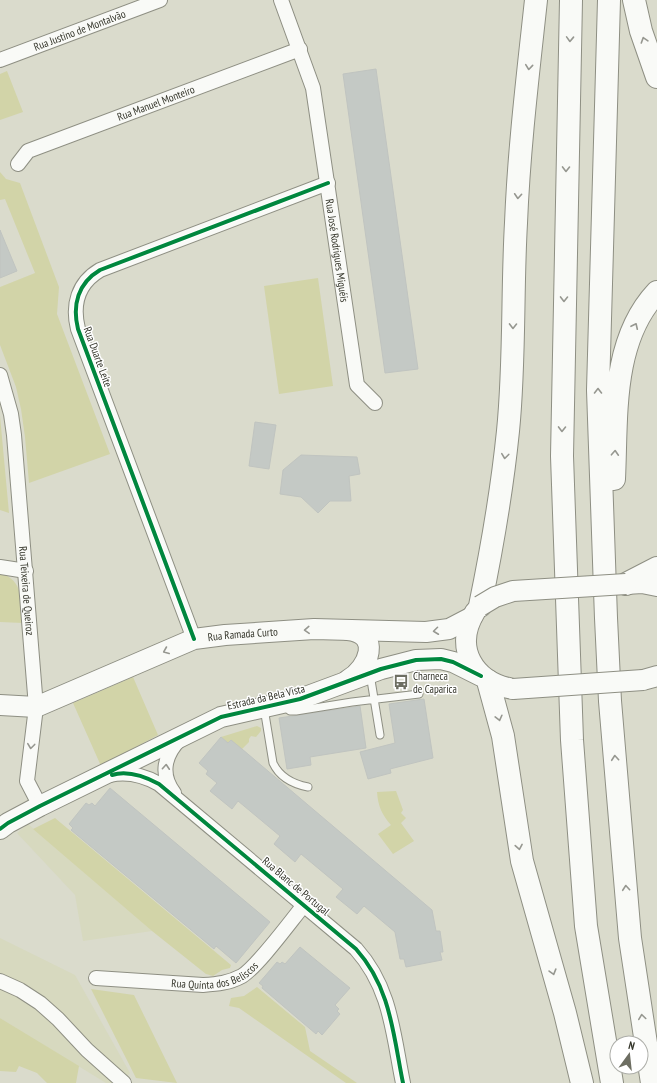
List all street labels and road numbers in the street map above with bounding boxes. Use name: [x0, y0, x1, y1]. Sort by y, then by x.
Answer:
street label: Rua Justino de Montalvão: [32, 6, 128, 54]
street label: Rua Manuel Monteiro: [115, 82, 197, 124]
street label: Rua José Rodrigues Miguéis: [323, 198, 352, 304]
street label: Rua Duarte Leite: [81, 325, 116, 390]
street label: Rua Teixeira de Queiroz: [16, 546, 37, 636]
street label: Rua Ramada Curto: [207, 624, 278, 644]
street label: Estrada da Bela Vista: [226, 681, 306, 713]
street label: Rua Blanc de Portugal: [259, 854, 333, 919]
street label: Rua Quinta dos Beliscos: [171, 959, 261, 992]

